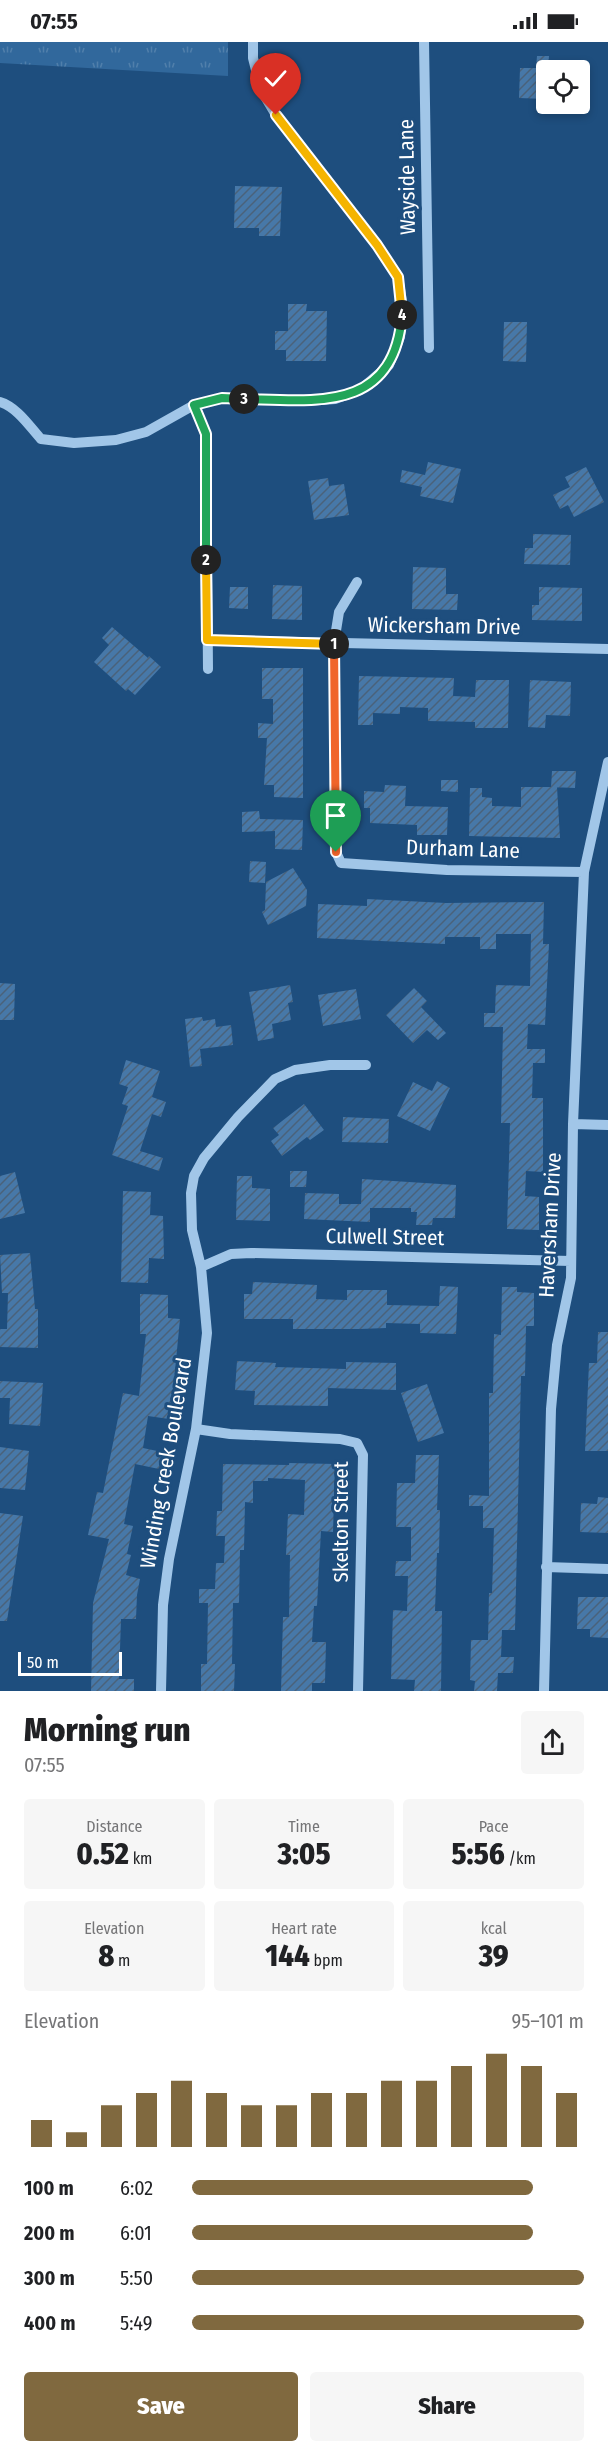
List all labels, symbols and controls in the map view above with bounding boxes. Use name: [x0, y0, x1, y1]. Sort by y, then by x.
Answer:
text: 07:55: [30, 8, 78, 35]
pin: [250, 53, 301, 115]
map controls: [536, 60, 590, 114]
button: locate: [536, 60, 590, 114]
icon: check: [259, 62, 292, 95]
street label: Wayside Lane: [393, 119, 421, 235]
pin: 4: [387, 300, 417, 330]
text: 4: [398, 305, 406, 324]
pin: 3: [229, 384, 259, 414]
text: 3: [240, 389, 248, 408]
pin: 2: [191, 545, 221, 575]
text: 2: [202, 550, 210, 569]
street label: Wickersham Drive: [367, 612, 521, 640]
pin: 1: [319, 629, 349, 659]
text: 1: [331, 634, 337, 653]
pin: [310, 790, 361, 852]
icon: arrive: [319, 799, 352, 832]
street label: Durham Lane: [406, 834, 520, 864]
street label: Haversham Drive: [533, 1152, 567, 1298]
street label: Culwell Street: [325, 1223, 445, 1251]
street label: Winding Creek Boulevard: [135, 1356, 197, 1570]
street label: Skelton Street: [328, 1461, 354, 1583]
scale bar: [18, 1649, 122, 1676]
text: 50 m: [27, 1653, 59, 1672]
text: Morning run: [24, 1710, 191, 1750]
button: share: [521, 1711, 584, 1774]
text: 07:55: [24, 1753, 65, 1777]
text: Distance: [86, 1817, 142, 1836]
text: Time: [288, 1817, 320, 1836]
text: Pace: [479, 1817, 509, 1836]
text: 0.52: [76, 1836, 129, 1872]
text: 3:05: [278, 1836, 330, 1872]
text: 5:56: [452, 1836, 505, 1872]
text: km: [129, 1849, 152, 1868]
text: /km: [505, 1849, 536, 1868]
text: Elevation: [84, 1919, 144, 1938]
text: Heart rate: [271, 1919, 337, 1938]
text: kcal: [481, 1919, 507, 1938]
text: 8: [98, 1938, 114, 1974]
text: 144: [265, 1938, 310, 1974]
text: 39: [479, 1938, 509, 1974]
text: m: [114, 1951, 130, 1970]
text: bpm: [310, 1951, 343, 1970]
text: Elevation: [24, 2009, 99, 2033]
text: 95–101 m: [511, 2009, 584, 2033]
text: 100 m: [24, 2176, 74, 2200]
text: 6:02: [120, 2176, 153, 2200]
text: 200 m: [24, 2221, 75, 2245]
text: 6:01: [120, 2221, 152, 2245]
text: 300 m: [24, 2266, 75, 2290]
text: 5:50: [120, 2266, 153, 2290]
text: 400 m: [24, 2311, 76, 2335]
text: 5:49: [120, 2311, 152, 2335]
button: Save: [24, 2372, 298, 2441]
button: Share: [310, 2372, 584, 2441]

